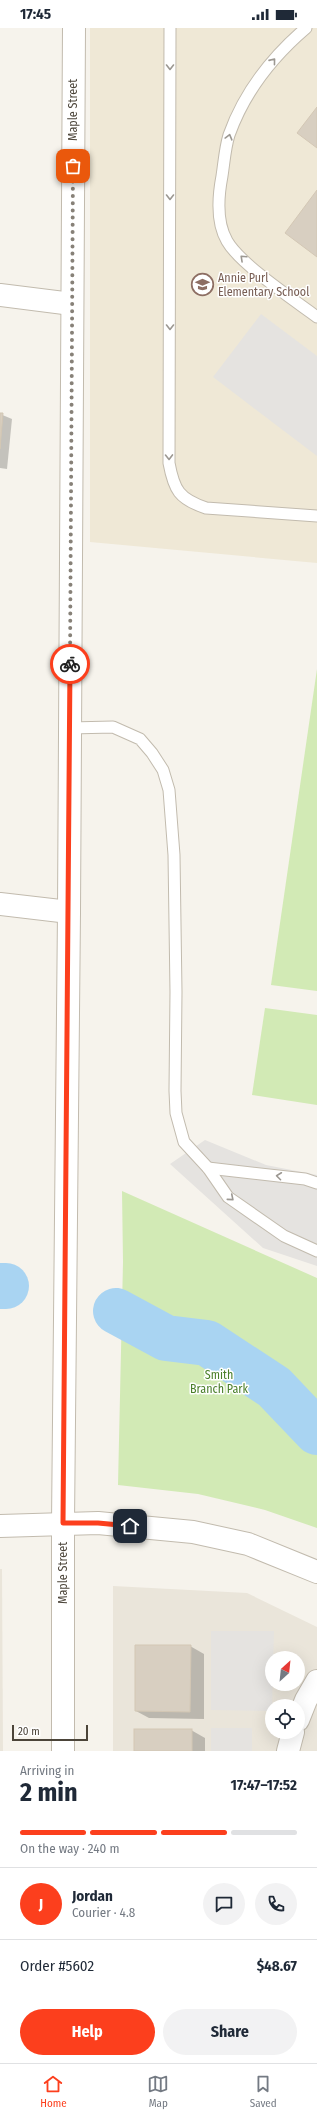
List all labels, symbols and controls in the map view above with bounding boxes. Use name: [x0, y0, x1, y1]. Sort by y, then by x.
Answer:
text: 17:45: [20, 5, 51, 23]
one-way arrow: [269, 59, 276, 66]
one-way arrow: [166, 64, 174, 70]
street label: Maple Street: [66, 79, 80, 141]
one-way arrow: [224, 134, 233, 141]
pin: [56, 149, 90, 183]
icon: bag: [62, 155, 84, 177]
one-way arrow: [166, 194, 174, 200]
one-way arrow: [240, 256, 248, 263]
place label: Annie Purl Elementary School: [218, 271, 309, 299]
school or university icon: Annie Purl Elementary School: [190, 272, 216, 298]
one-way arrow: [166, 324, 174, 330]
one-way arrow: [165, 454, 173, 460]
courier: [50, 644, 90, 684]
icon: bike: [59, 653, 81, 675]
one-way arrow: [276, 1172, 282, 1181]
one-way arrow: [227, 1194, 234, 1201]
park label: Smith Branch Park: [190, 1368, 248, 1396]
pin: [113, 1509, 147, 1543]
icon: home: [119, 1515, 141, 1537]
street label: Maple Street: [56, 1542, 70, 1604]
north arrow: [265, 1651, 305, 1691]
map controls: [265, 1651, 305, 1739]
button: locate: [265, 1699, 305, 1739]
scale bar: [12, 1723, 88, 1742]
text: 20 m: [18, 1725, 40, 1738]
text: Arriving in: [20, 1763, 74, 1778]
text: 17:47–17:52: [231, 1776, 297, 1794]
text: 2 min: [20, 1777, 78, 1808]
text: On the way · 240 m: [20, 1841, 119, 1856]
button: chat: [203, 1883, 245, 1925]
button: phone: [255, 1883, 297, 1925]
text: Jordan: [72, 1887, 113, 1905]
text: J: [39, 1895, 43, 1913]
text: Courier · 4.8: [72, 1905, 135, 1920]
text: Order #5602: [20, 1957, 94, 1975]
text: $48.67: [257, 1957, 297, 1975]
button: Help: [20, 2009, 155, 2055]
button: Share: [163, 2009, 297, 2055]
tab: Home: [40, 2073, 67, 2110]
tab: Map: [147, 2073, 169, 2110]
tab: Saved: [250, 2073, 277, 2110]

